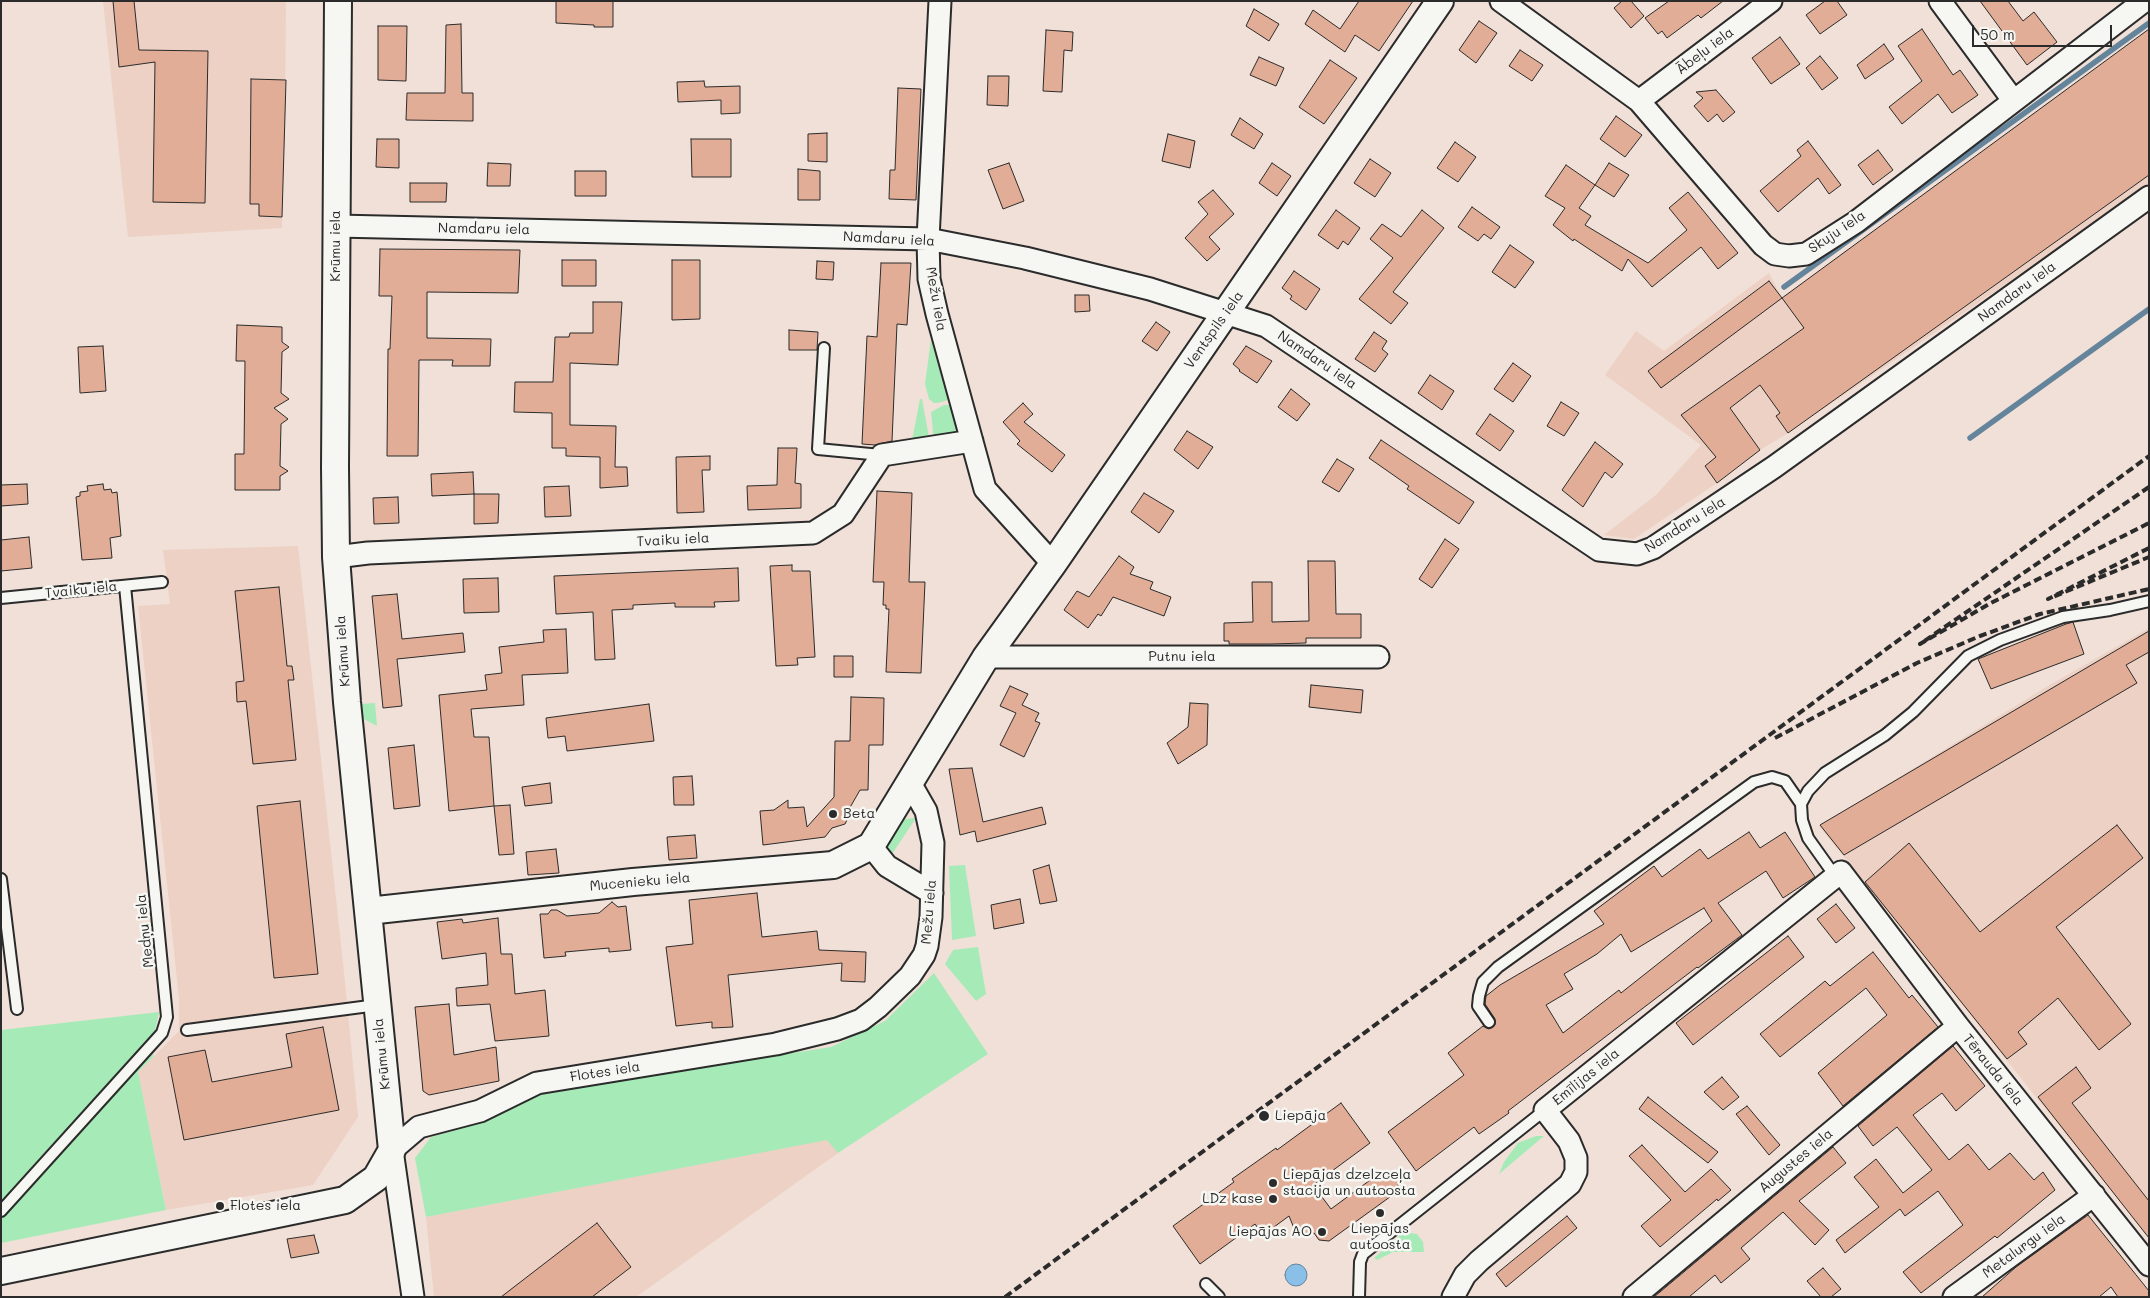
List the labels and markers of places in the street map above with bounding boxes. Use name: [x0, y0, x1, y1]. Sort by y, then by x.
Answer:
place label: Beta: [843, 806, 875, 822]
marker: Beta: [827, 808, 839, 820]
place label: Liepāja: [1275, 1108, 1326, 1124]
marker: Liepāja: [1257, 1109, 1271, 1123]
place label: Liepājas dzelzceļa stacija un autoosta: [1283, 1167, 1416, 1200]
marker: Liepājas dzelzceļa stacija un autoosta: [1267, 1177, 1279, 1189]
place label: LDz kase: [1202, 1191, 1263, 1207]
marker: LDz kase: [1267, 1193, 1279, 1205]
place label: Flotes iela: [230, 1198, 301, 1214]
marker: Flotes iela: [214, 1200, 226, 1212]
marker: Liepājas autoosta: [1374, 1207, 1386, 1219]
place label: Liepājas autoosta: [1350, 1221, 1410, 1254]
place label: Liepājas AO: [1229, 1224, 1312, 1240]
marker: Liepājas AO: [1316, 1226, 1328, 1238]

